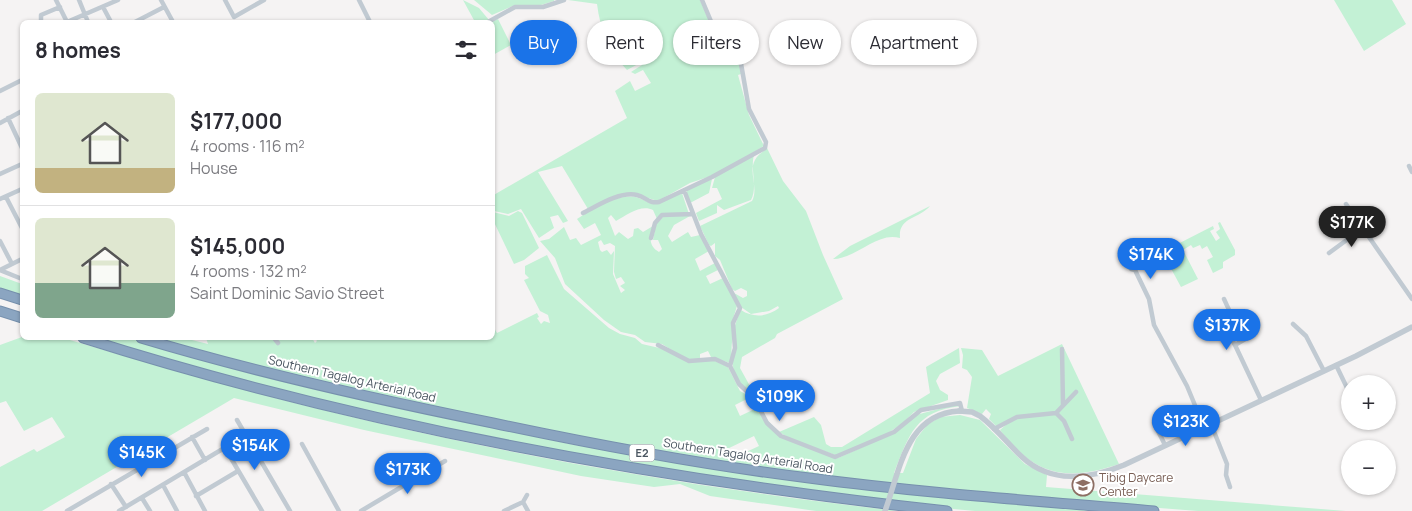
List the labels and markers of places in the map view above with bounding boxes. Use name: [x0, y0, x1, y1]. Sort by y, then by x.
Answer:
pin: $177K: [1317, 206, 1387, 248]
pin: $174K: [1116, 238, 1186, 280]
pin: $137K: [1192, 308, 1262, 351]
pin: $109K: [745, 380, 815, 422]
pin: $123K: [1151, 404, 1221, 447]
pin: $154K: [220, 428, 290, 471]
pin: $145K: [107, 436, 177, 478]
pin: $173K: [373, 452, 443, 495]
place label: Tibig Daycare Center: [1099, 469, 1173, 500]
school or university icon: Tibig Daycare Center: [1071, 473, 1095, 497]

